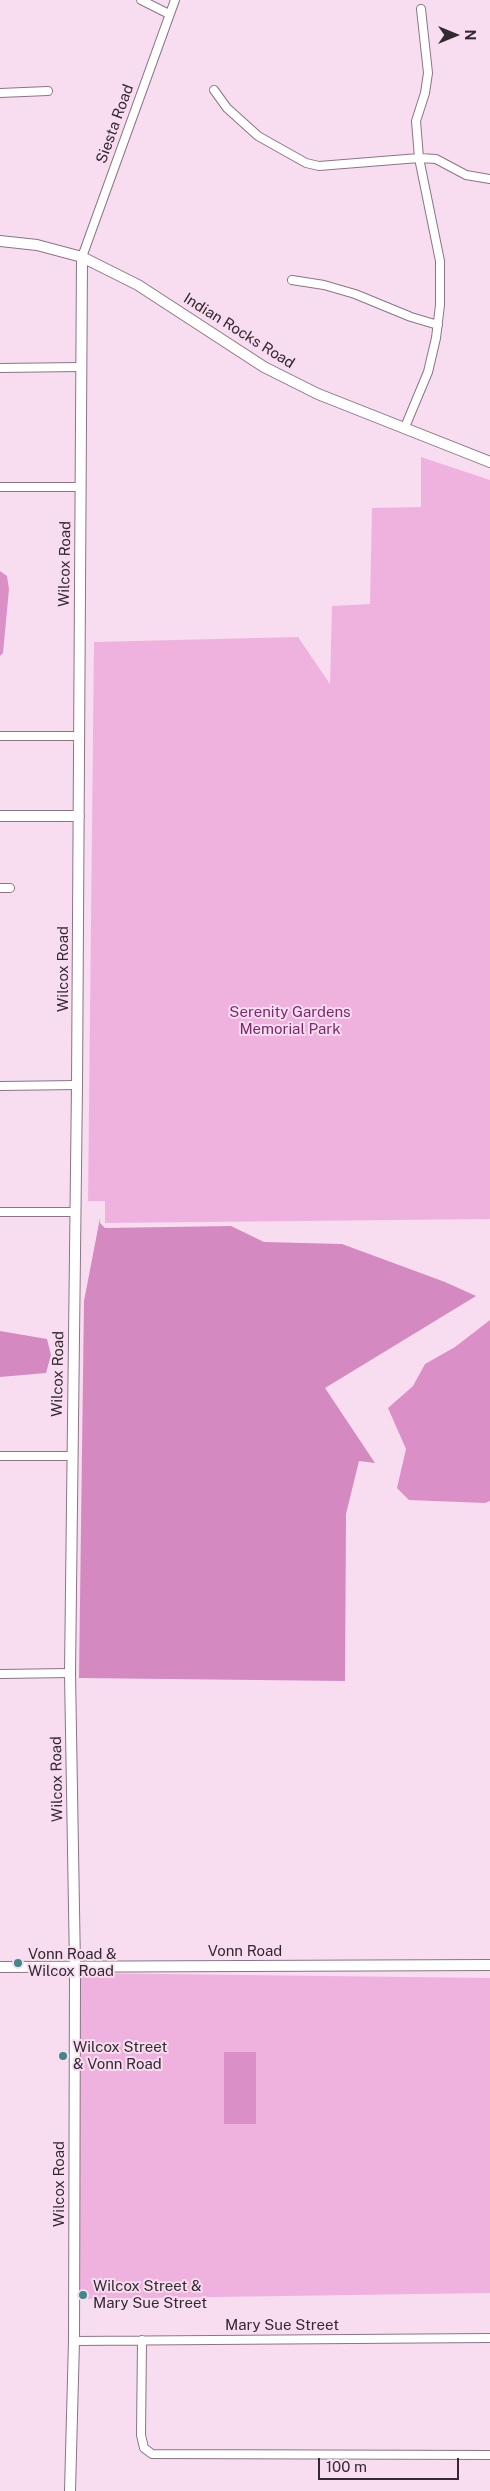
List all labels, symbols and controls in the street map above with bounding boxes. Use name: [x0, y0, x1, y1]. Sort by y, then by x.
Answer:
north arrow: [430, 10, 480, 60]
text: N: [462, 30, 478, 40]
street label: Siesta Road: [92, 82, 138, 166]
street label: Indian Rocks Road: [180, 290, 298, 372]
street label: Wilcox Road: [55, 521, 75, 607]
street label: Wilcox Road: [54, 926, 72, 1012]
park label: Serenity Gardens Memorial Park: [229, 1003, 351, 1038]
street label: Wilcox Road: [48, 1331, 68, 1417]
street label: Wilcox Road: [47, 1736, 67, 1822]
street label: Vonn Road: [208, 1942, 282, 1960]
place label: Vonn Road & Wilcox Road: [28, 1945, 117, 1980]
marker: Vonn Road & Wilcox Road: [12, 1957, 24, 1969]
place label: Wilcox Street & Vonn Road: [73, 2038, 167, 2073]
marker: Wilcox Street & Vonn Road: [57, 2050, 69, 2062]
street label: Wilcox Road: [50, 2141, 68, 2227]
place label: Wilcox Street & Mary Sue Street: [93, 2277, 207, 2312]
marker: Wilcox Street & Mary Sue Street: [77, 2289, 89, 2301]
street label: Mary Sue Street: [225, 2316, 339, 2334]
scale bar: [320, 2448, 461, 2480]
text: 100 m: [326, 2458, 367, 2475]

